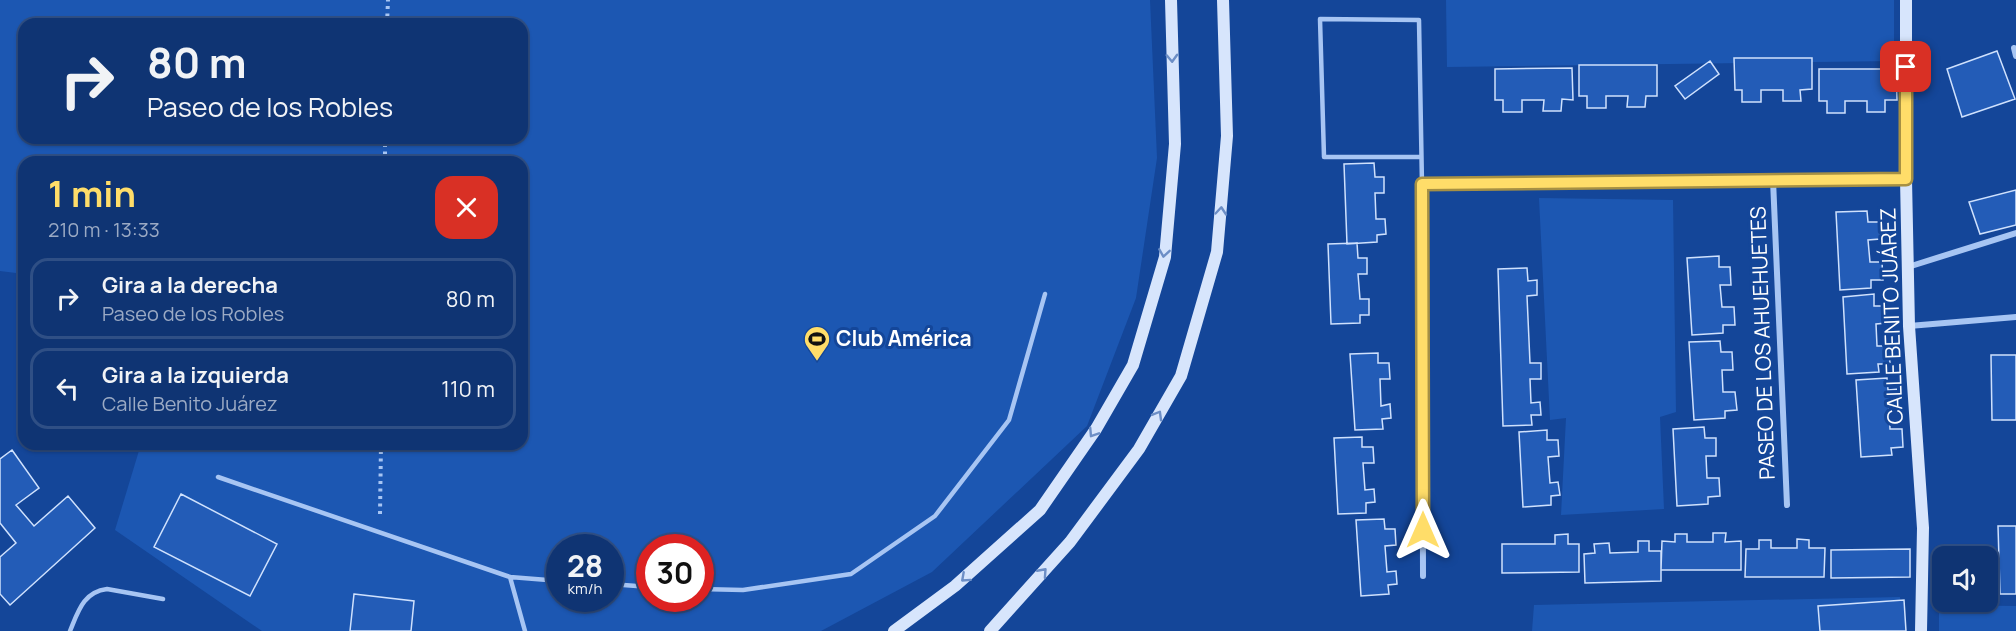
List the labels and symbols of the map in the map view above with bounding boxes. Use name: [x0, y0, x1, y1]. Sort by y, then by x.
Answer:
pin: [1880, 41, 1931, 92]
one-way arrow: [1166, 54, 1178, 63]
one-way arrow: [1214, 206, 1227, 215]
street label: PASEO DE LOS AHUEHUETES: [1743, 206, 1781, 480]
street label: CALLE BENITO JUÁREZ: [1873, 207, 1909, 425]
one-way arrow: [1159, 248, 1171, 258]
sports icon: Club América: [802, 324, 832, 362]
place label: Club América: [836, 324, 972, 352]
one-way arrow: [1151, 411, 1163, 421]
one-way arrow: [1089, 426, 1100, 437]
position arrow: [1391, 498, 1455, 562]
speed limit sign: 30: [636, 534, 714, 612]
one-way arrow: [1036, 568, 1047, 579]
one-way arrow: [961, 570, 972, 581]

